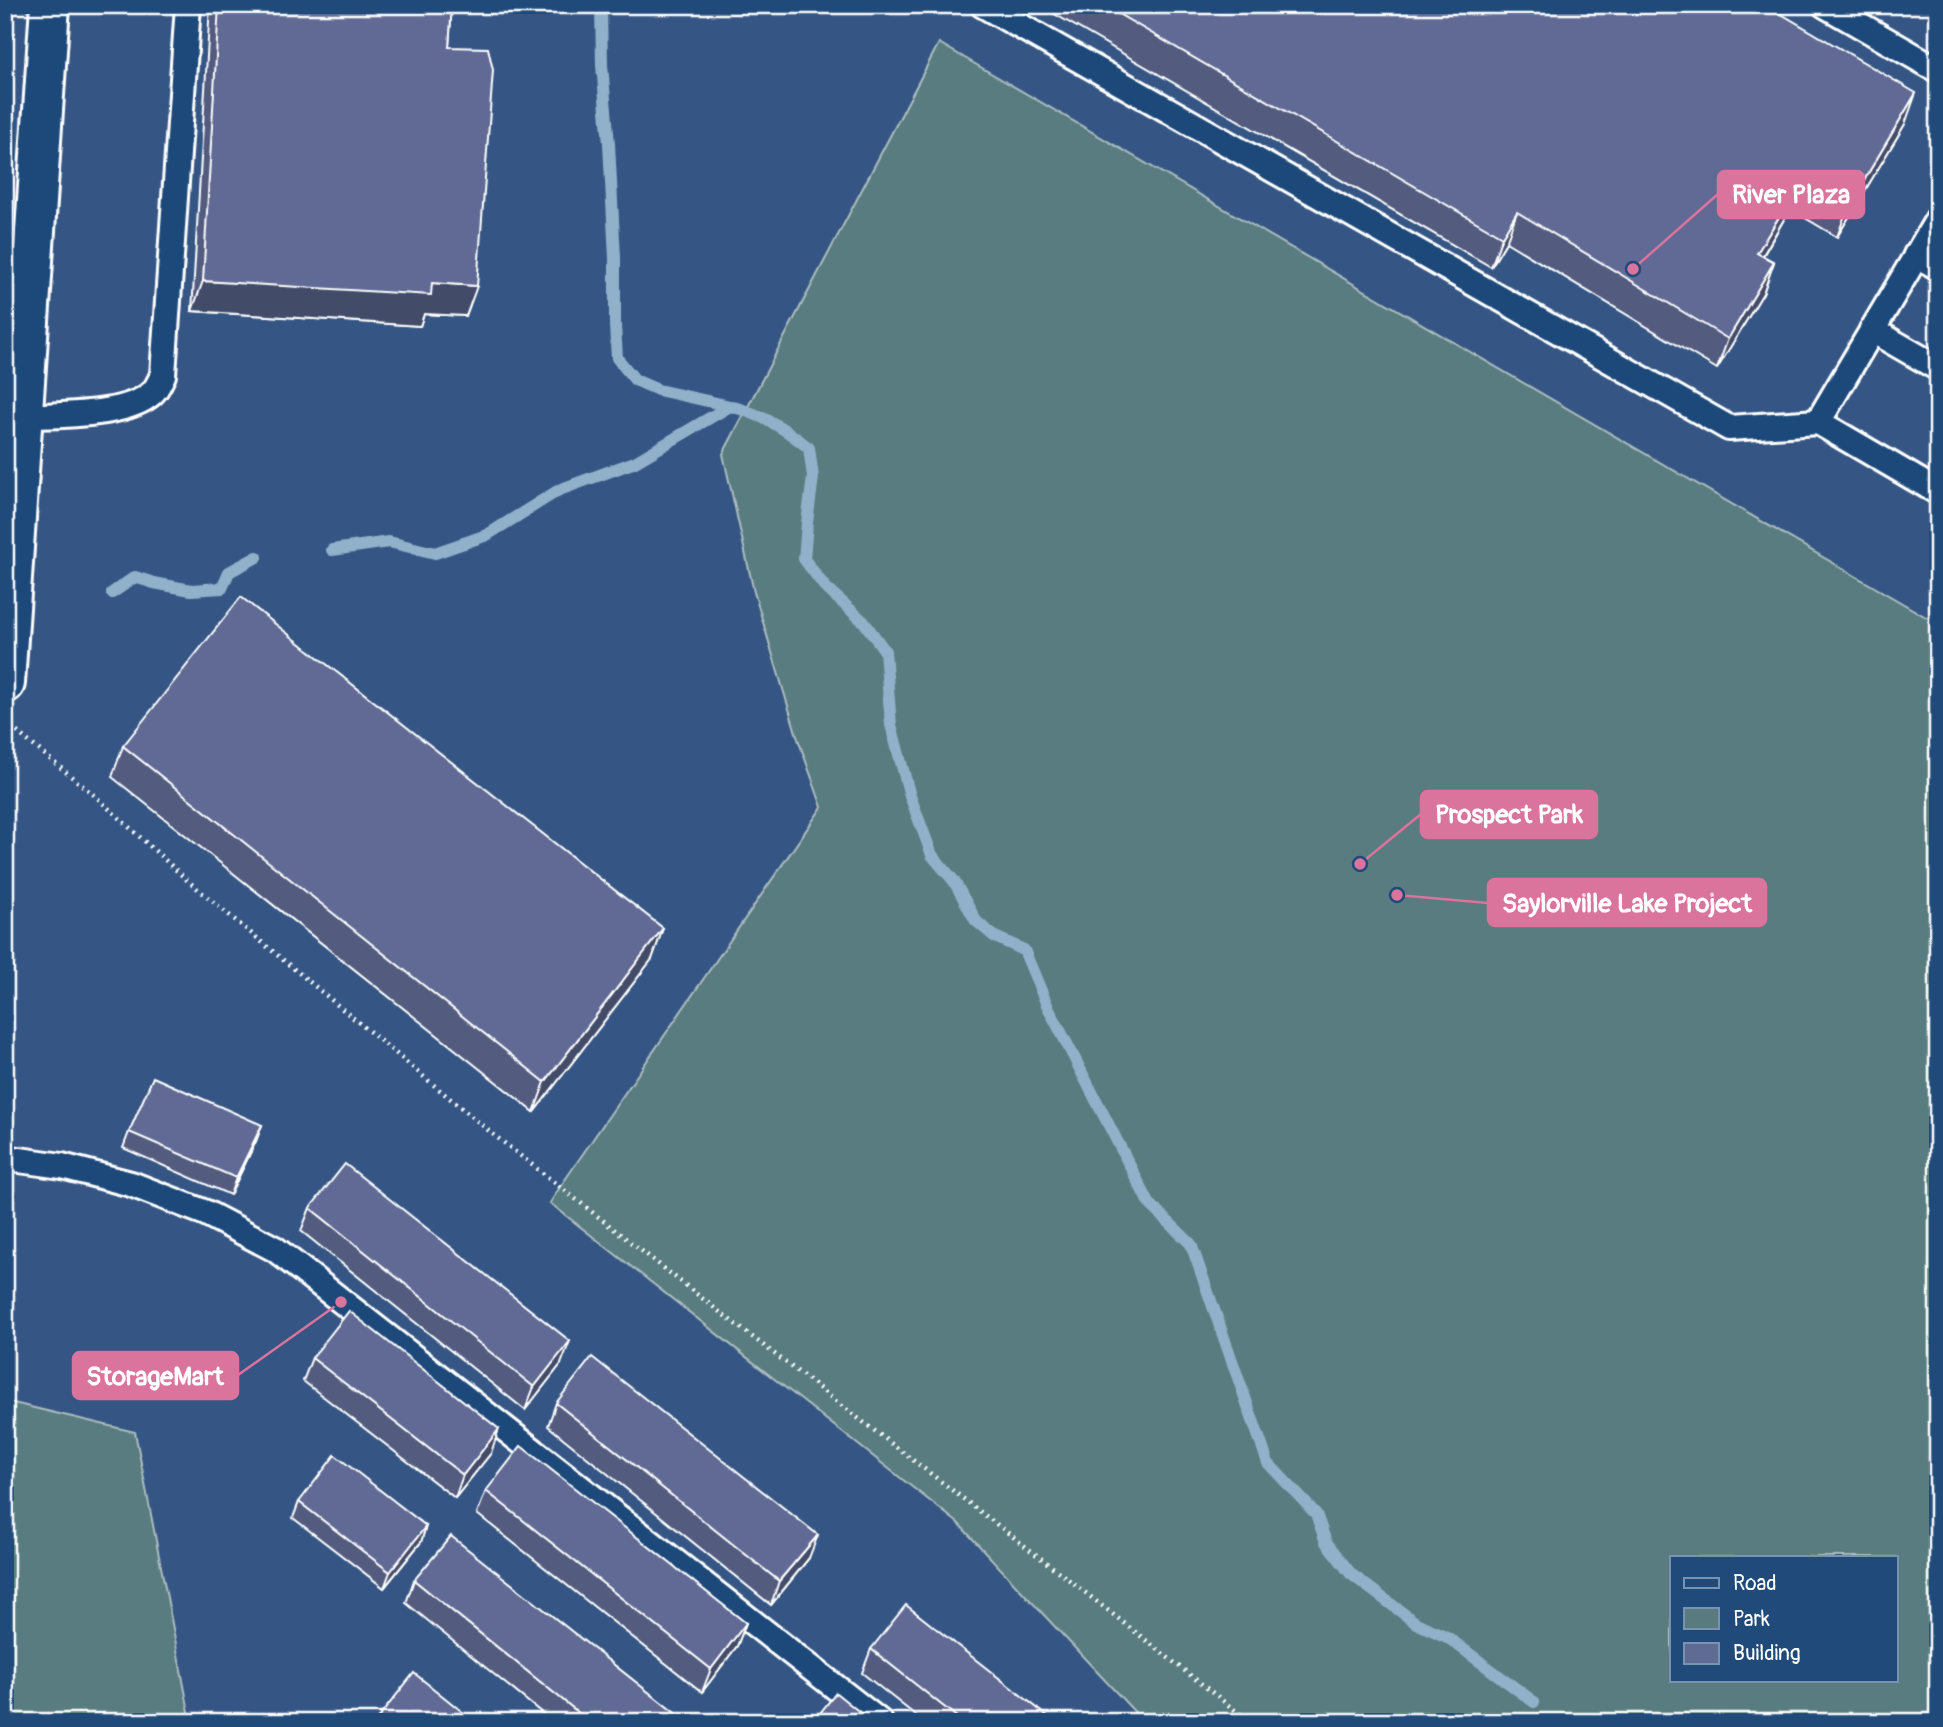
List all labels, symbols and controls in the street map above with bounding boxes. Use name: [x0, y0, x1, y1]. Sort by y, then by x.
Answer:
callout: River Plaza: [1718, 171, 1864, 218]
text: River Plaza: [1732, 179, 1850, 211]
callout: Prospect Park: [1421, 791, 1597, 838]
text: Prospect Park: [1435, 799, 1584, 831]
callout: Saylorville Lake Project: [1488, 879, 1766, 926]
text: Saylorville Lake Project: [1502, 888, 1753, 920]
callout: StorageMart: [73, 1352, 238, 1399]
text: StorageMart: [86, 1361, 224, 1393]
legend: [1670, 1556, 1898, 1682]
text: Road: [1733, 1570, 1777, 1597]
text: Park: [1733, 1606, 1770, 1633]
text: Building: [1733, 1640, 1800, 1667]

